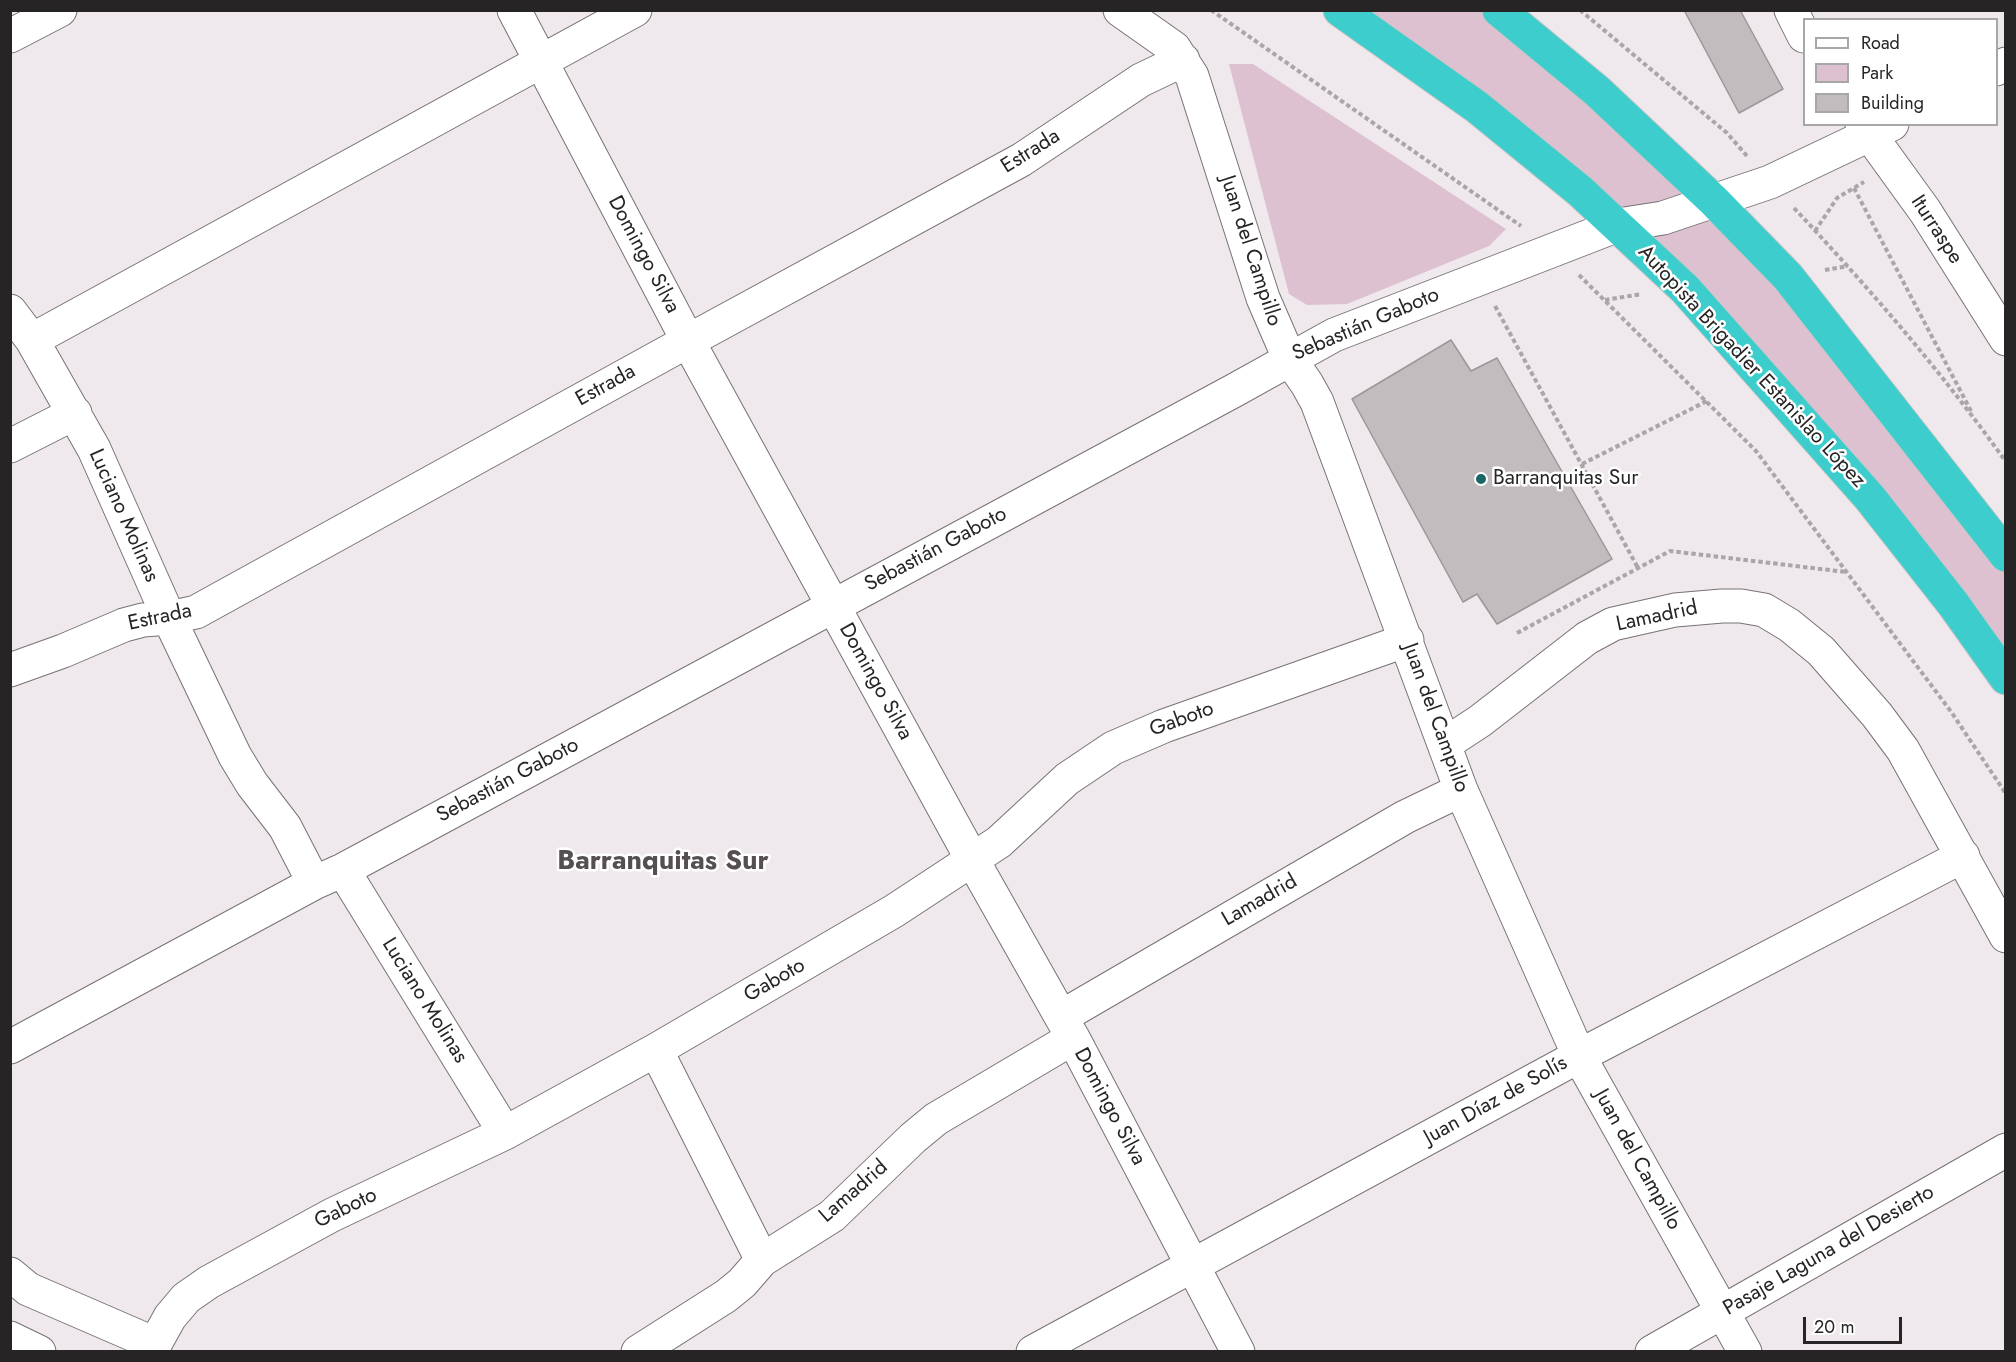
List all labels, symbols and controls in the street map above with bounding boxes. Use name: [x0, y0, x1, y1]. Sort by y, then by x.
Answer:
legend: [1803, 18, 1998, 126]
text: Road: [1861, 30, 1900, 56]
text: Park: [1861, 60, 1893, 86]
text: Building: [1861, 90, 1924, 116]
street label: Estrada: [997, 124, 1065, 180]
street label: Juan del Campillo: [1214, 173, 1286, 329]
street label: Iturraspe: [1904, 191, 1968, 269]
street label: Domingo Silva: [601, 192, 685, 318]
street label: Autopista Brigadier Estanislao López: [1632, 241, 1870, 493]
street label: Sebastián Gaboto: [1289, 283, 1443, 367]
street label: Estrada: [572, 359, 640, 413]
street label: Luciano Molinas: [82, 446, 164, 586]
place label: Barranquitas Sur: [1493, 466, 1638, 492]
marker: Barranquitas Sur: [1474, 472, 1488, 486]
street label: Sebastián Gaboto: [861, 502, 1011, 598]
street label: Lamadrid: [1614, 596, 1700, 638]
street label: Estrada: [126, 599, 194, 637]
street label: Domingo Silva: [833, 619, 917, 745]
street label: Juan del Campillo: [1396, 640, 1474, 796]
street label: Gaboto: [1147, 697, 1217, 743]
street label: Sebastián Gaboto: [433, 733, 583, 829]
district label: Barranquitas Sur: [557, 846, 769, 878]
street label: Lamadrid: [1218, 869, 1302, 933]
street label: Luciano Molinas: [375, 934, 473, 1068]
street label: Gaboto: [740, 954, 810, 1008]
street label: Domingo Silva: [1067, 1044, 1151, 1170]
street label: Juan Díaz de Solís: [1420, 1051, 1572, 1151]
street label: Juan del Campillo: [1588, 1085, 1686, 1235]
street label: Lamadrid: [815, 1155, 893, 1229]
street label: Pasaje Laguna del Desierto: [1719, 1180, 1939, 1322]
street label: Gaboto: [311, 1183, 381, 1235]
scale bar: [1806, 1305, 1905, 1343]
text: 20 m: [1814, 1314, 1854, 1340]

